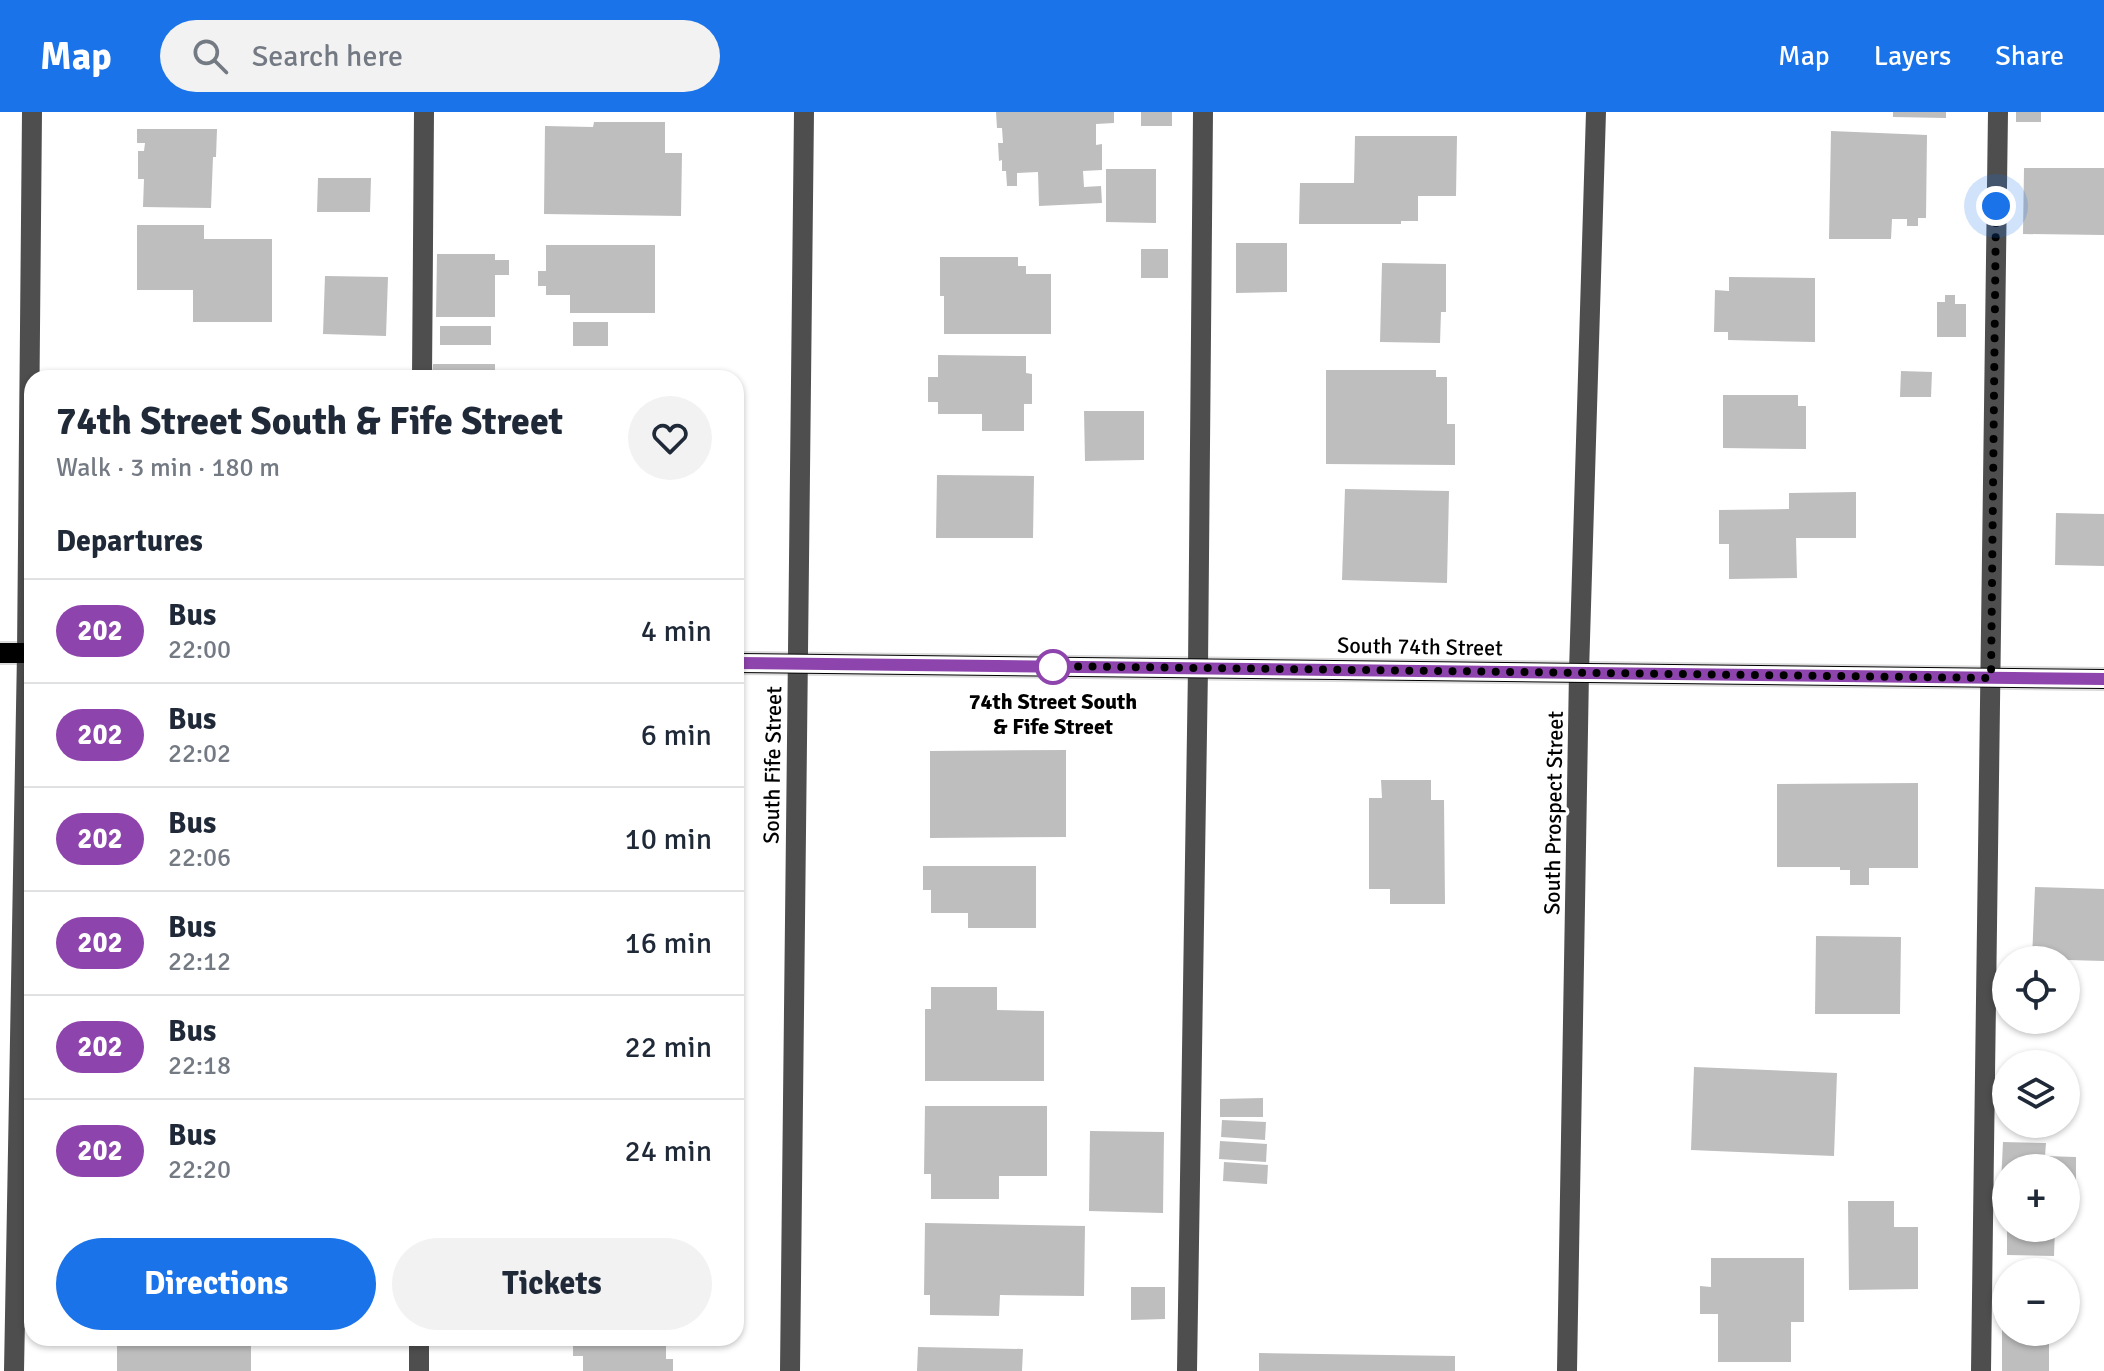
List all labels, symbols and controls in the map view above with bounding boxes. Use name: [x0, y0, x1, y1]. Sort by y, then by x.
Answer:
search box: [160, 20, 720, 92]
text: Map: [40, 33, 112, 80]
icon: search: [188, 34, 232, 78]
text: Search here: [252, 38, 403, 75]
text: Map: [1778, 39, 1830, 73]
text: Layers: [1874, 39, 1951, 73]
text: Share: [1995, 39, 2064, 73]
your location: [1976, 186, 2016, 226]
button: heart: [628, 396, 712, 480]
text: 74th Street South & Fife Street: [56, 398, 563, 445]
text: Walk · 3 min · 180 m: [56, 452, 280, 484]
text: Departures: [56, 523, 203, 560]
text: Bus: [168, 597, 216, 634]
text: 4 min: [641, 613, 712, 650]
text: 202: [77, 614, 123, 648]
street label: South 74th Street: [1337, 632, 1503, 661]
text: 22:00: [168, 634, 231, 666]
marker: 74th Street South & Fife Street: [1036, 650, 1070, 684]
street label: South Fife Street: [758, 686, 787, 844]
place label: 74th Street South & Fife Street: [969, 688, 1137, 740]
text: Bus: [168, 701, 216, 738]
street label: South Prospect Street: [1538, 710, 1569, 915]
text: 6 min: [641, 717, 712, 754]
text: 202: [77, 718, 123, 752]
text: 22:02: [168, 738, 231, 770]
text: Bus: [168, 805, 216, 842]
text: 10 min: [625, 821, 712, 858]
text: 202: [77, 822, 123, 856]
text: 22:06: [168, 842, 231, 874]
text: Bus: [168, 909, 216, 946]
text: 16 min: [625, 925, 712, 962]
text: 202: [77, 926, 123, 960]
text: 22:12: [168, 946, 231, 978]
map controls: [1992, 946, 2080, 1346]
button: locate: [1992, 946, 2080, 1034]
text: Bus: [168, 1013, 216, 1050]
text: 22 min: [625, 1029, 712, 1066]
text: 202: [77, 1030, 123, 1064]
text: 22:18: [168, 1050, 231, 1082]
button: layers: [1992, 1050, 2080, 1138]
text: Bus: [168, 1117, 216, 1154]
text: 24 min: [625, 1133, 712, 1170]
text: 202: [77, 1134, 123, 1168]
text: 22:20: [168, 1154, 231, 1186]
button: +: [1992, 1154, 2080, 1242]
button: Directions: [56, 1238, 376, 1330]
button: Tickets: [392, 1238, 712, 1330]
button: −: [1992, 1258, 2080, 1346]

